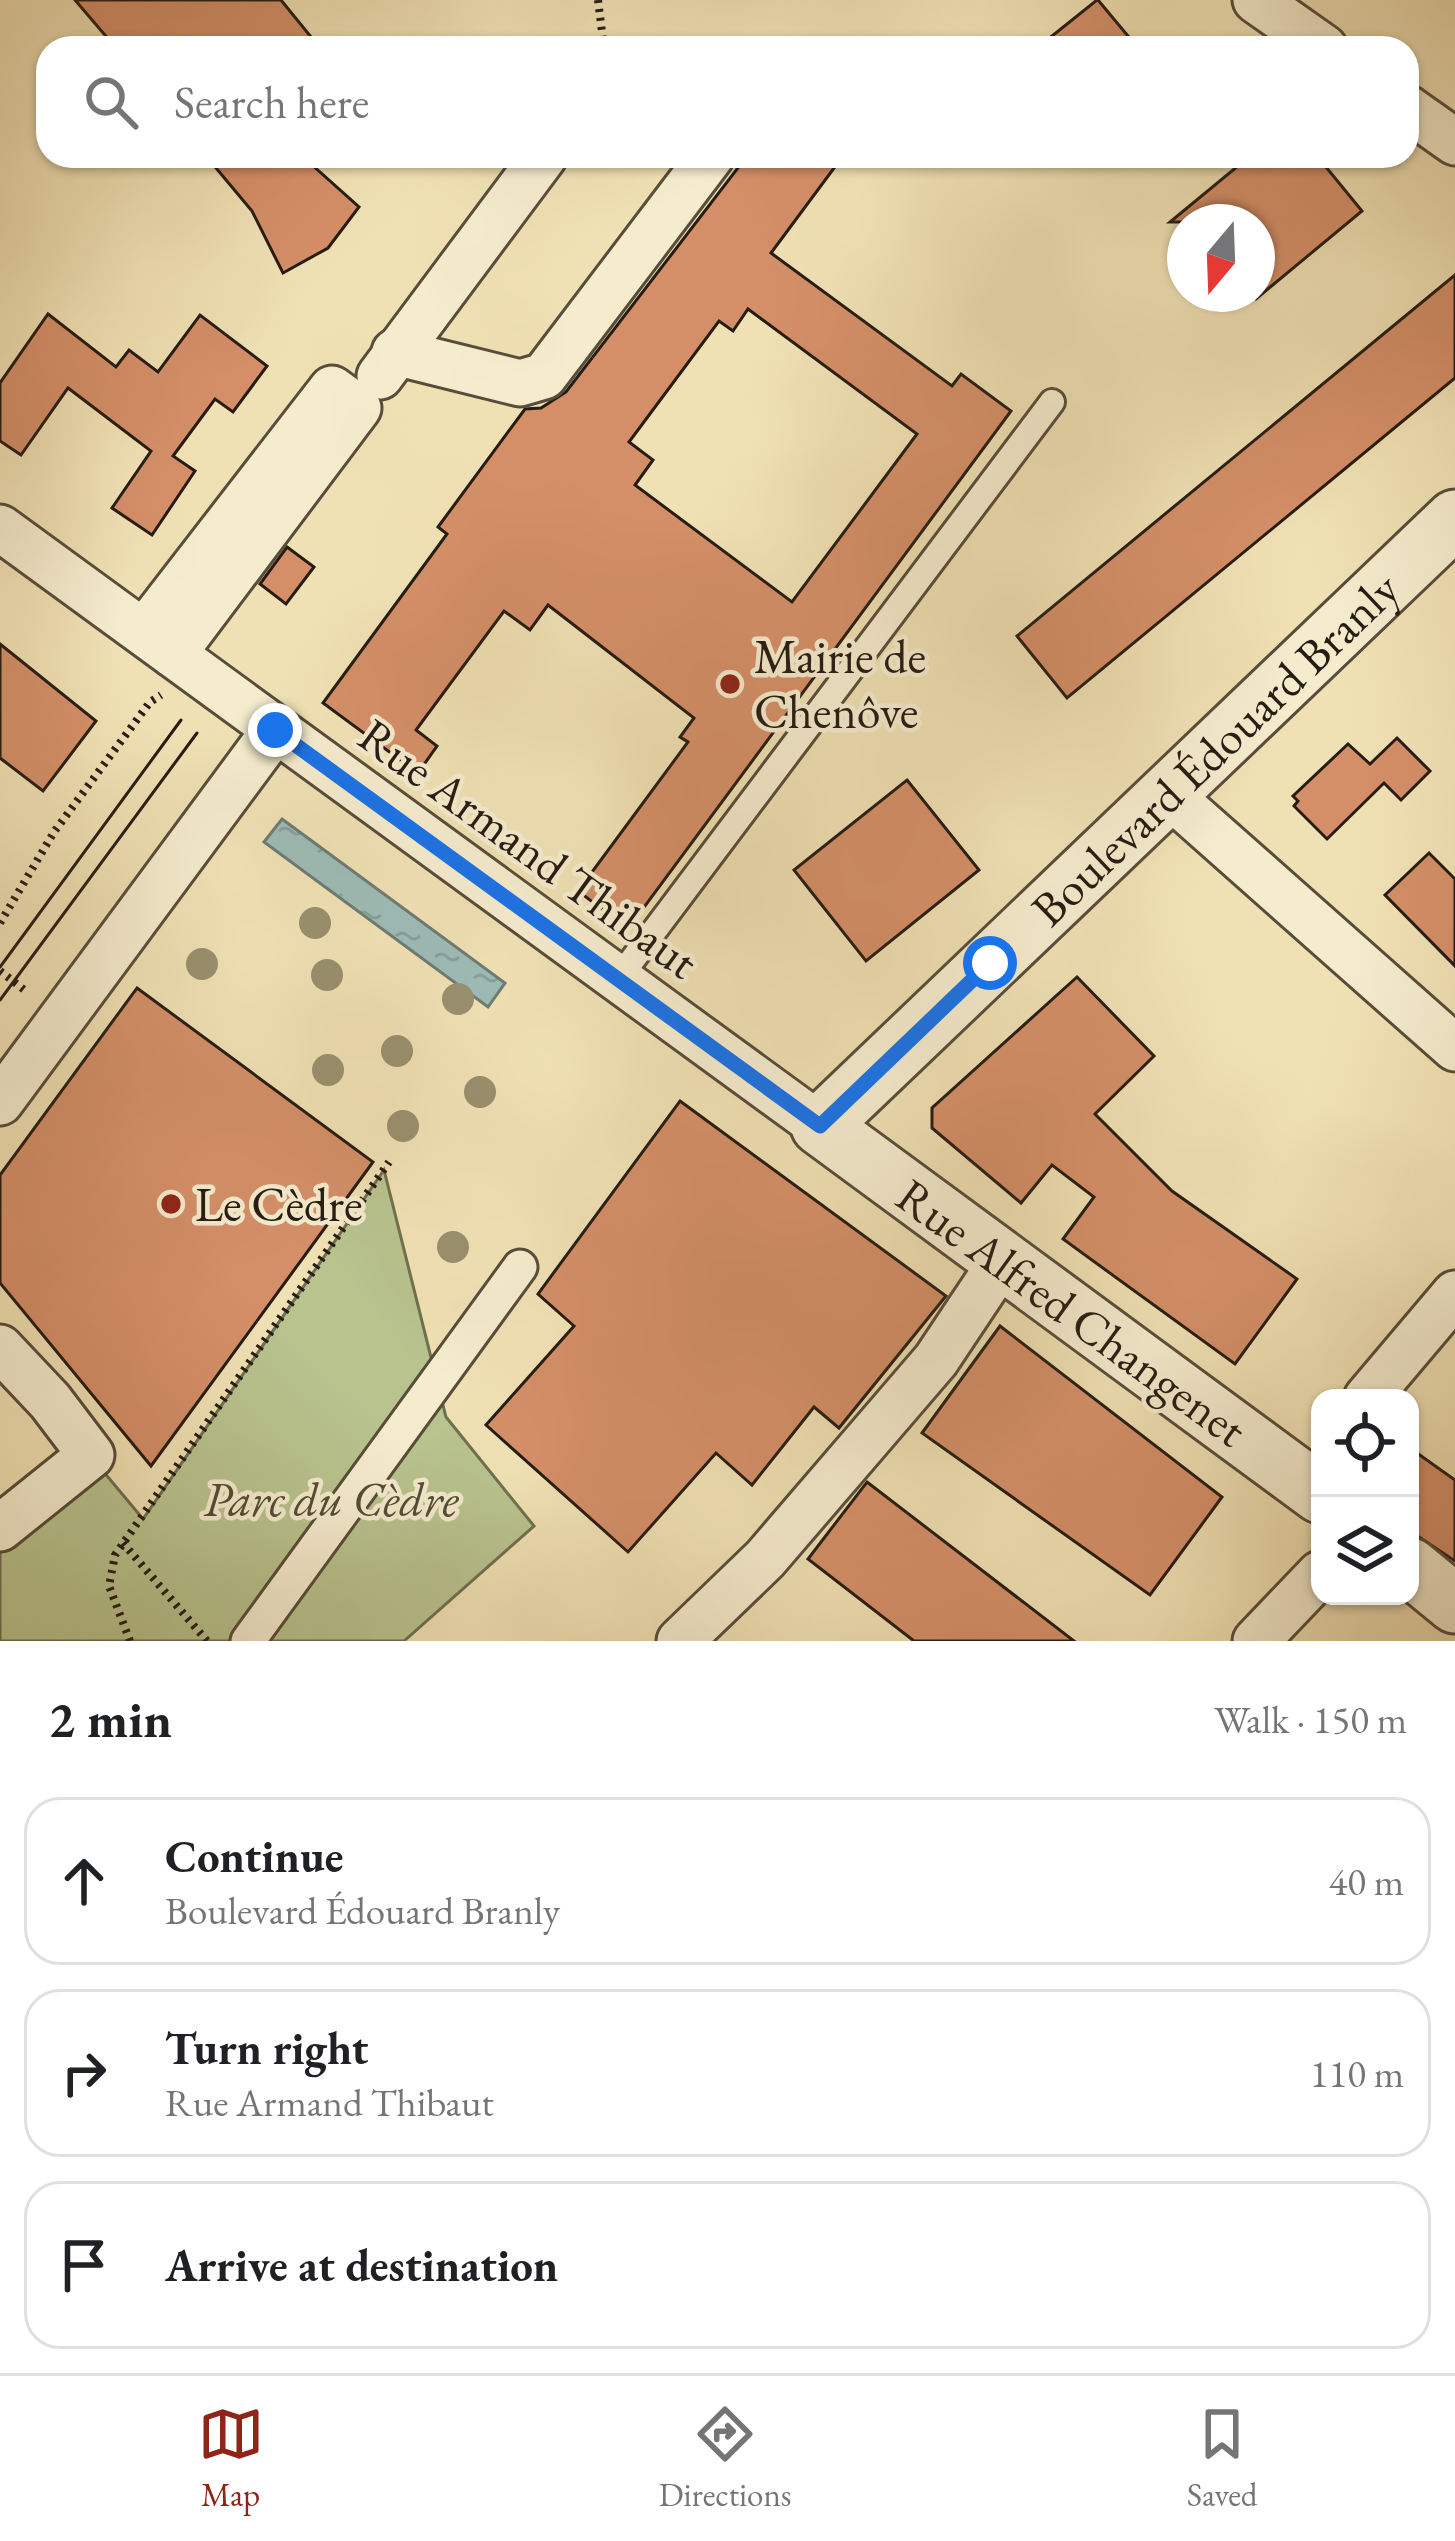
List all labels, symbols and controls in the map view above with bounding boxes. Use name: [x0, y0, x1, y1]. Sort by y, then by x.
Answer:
search box: [36, 36, 1419, 168]
icon: search: [78, 69, 144, 135]
text: Search here: [174, 73, 369, 131]
north arrow: [1167, 204, 1275, 312]
street label: Boulevard Édouard Branly: [1018, 557, 1413, 939]
place label: Mairie de Chenôve: [754, 625, 926, 742]
marker: Mairie de Chenôve: [717, 671, 743, 697]
route end: [248, 703, 302, 757]
street label: Rue Armand Thibaut: [347, 704, 711, 992]
route start: [963, 936, 1017, 990]
street label: Rue Alfred Changenet: [885, 1164, 1259, 1460]
place label: Le Cèdre: [195, 1173, 363, 1235]
marker: Le Cèdre: [158, 1191, 184, 1217]
map controls: [1311, 1389, 1419, 1605]
button: locate: [1311, 1389, 1419, 1497]
park label: Parc du Cèdre: [203, 1468, 459, 1530]
button: layers: [1311, 1497, 1419, 1605]
text: 2 min: [48, 1686, 172, 1752]
text: Walk · 150 m: [1214, 1694, 1407, 1745]
text: Continue: [165, 1827, 343, 1885]
icon: ahead: [51, 1848, 117, 1914]
text: 40 m: [1328, 1856, 1404, 1907]
text: Boulevard Édouard Branly: [165, 1885, 560, 1936]
text: Turn right: [165, 2019, 368, 2077]
icon: right: [51, 2040, 117, 2106]
text: 110 m: [1310, 2048, 1404, 2099]
text: Rue Armand Thibaut: [165, 2077, 494, 2128]
icon: arrive: [51, 2232, 117, 2298]
text: Arrive at destination: [165, 2236, 558, 2294]
tab: Map: [198, 2401, 264, 2516]
tab: Directions: [659, 2401, 792, 2516]
tab: Saved: [1187, 2401, 1257, 2516]

